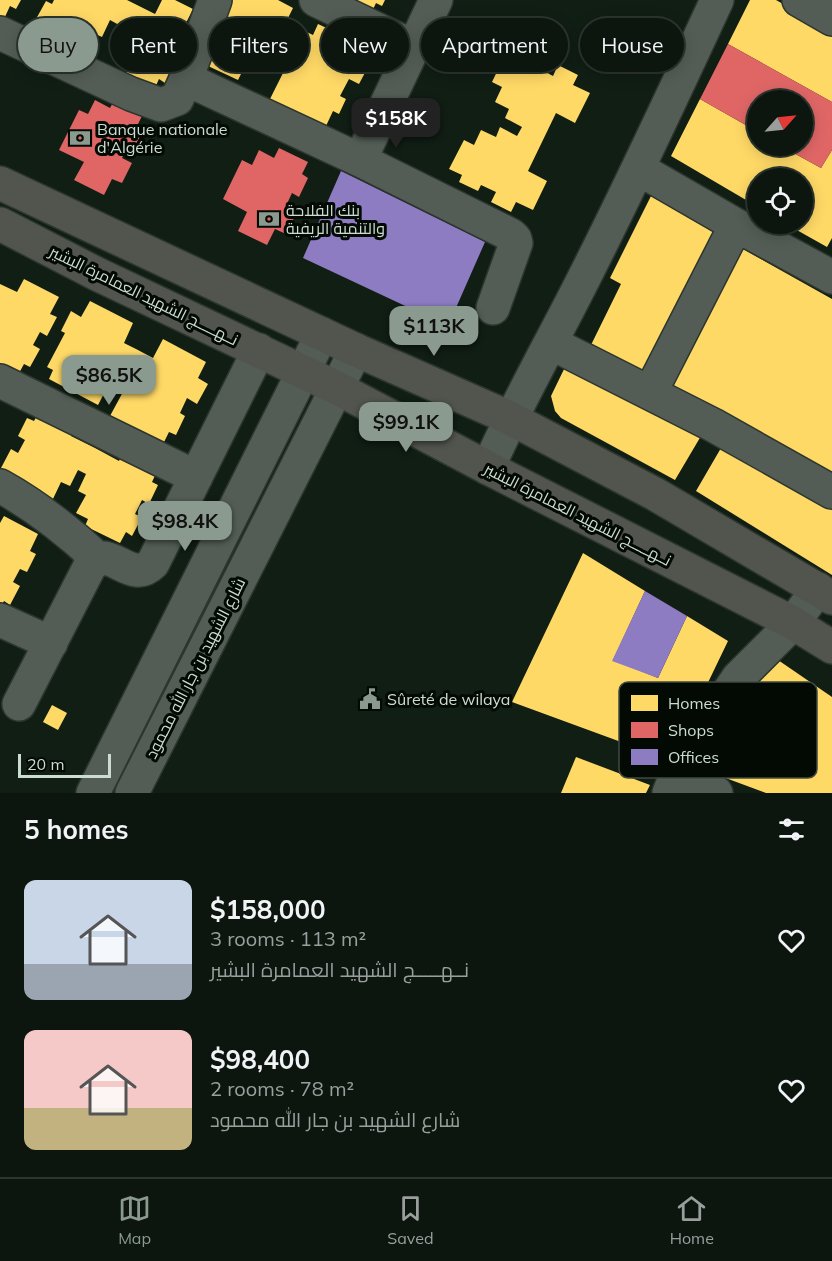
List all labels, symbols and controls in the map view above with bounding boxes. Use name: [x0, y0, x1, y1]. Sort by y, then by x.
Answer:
chip: Buy: [18, 18, 98, 72]
chip: Rent: [110, 18, 197, 72]
chip: Filters: [209, 18, 309, 72]
chip: New: [321, 18, 409, 72]
chip: Apartment: [421, 18, 568, 72]
chip: House: [580, 18, 684, 72]
north arrow: [747, 90, 813, 156]
map controls: [747, 90, 813, 234]
pin: $158K: [354, 98, 438, 149]
text: $158K: [365, 105, 427, 130]
place label: Banque nationale d'Algérie: [97, 119, 228, 157]
bank icon: Banque nationale d'Algérie: [68, 126, 92, 150]
button: locate: [747, 168, 813, 234]
place label: بنك الفلاحة والتنمية الريفية: [286, 200, 385, 238]
bank icon: بنك الفلاحة والتنمية الريفية: [257, 207, 281, 231]
street label: نــهـــــج الشهيد العمامرة البشير: [45, 240, 241, 351]
pin: $113K: [392, 306, 476, 357]
text: $113K: [403, 313, 465, 338]
pin: $86.5K: [60, 355, 158, 406]
text: $86.5K: [76, 362, 142, 387]
pin: $99.1K: [357, 402, 455, 453]
text: $99.1K: [373, 409, 439, 434]
street label: نــهـــــج الشهيد العمامرة البشير: [479, 458, 675, 572]
pin: $98.4K: [136, 501, 234, 552]
text: $98.4K: [152, 508, 218, 533]
street label: شارع الشهيد بن جار الله محمود: [141, 574, 251, 763]
legend: [619, 682, 817, 778]
public building icon: Sûreté de wilaya: [358, 687, 382, 711]
place label: Sûreté de wilaya: [387, 689, 510, 709]
text: Homes: [668, 693, 720, 713]
text: Shops: [668, 720, 714, 740]
text: Offices: [668, 747, 719, 767]
scale bar: [18, 751, 111, 778]
text: 20 m: [27, 754, 64, 774]
text: 5 homes: [24, 813, 128, 846]
icon: filters: [775, 813, 808, 846]
text: $158,000: [210, 893, 326, 926]
icon: home: [72, 904, 144, 976]
icon: heart: [775, 924, 808, 957]
text: 3 rooms · 113 m²: [210, 926, 366, 951]
text: نــهـــــج الشهيد العمامرة البشير: [210, 957, 469, 982]
text: $98,400: [210, 1043, 310, 1076]
icon: home: [72, 1054, 144, 1126]
icon: heart: [775, 1074, 808, 1107]
text: 2 rooms · 78 m²: [210, 1076, 354, 1101]
text: شارع الشهيد بن جار الله محمود: [210, 1107, 460, 1132]
tab: Map: [118, 1192, 151, 1248]
tab: Saved: [387, 1192, 434, 1248]
tab: Home: [670, 1192, 714, 1248]

